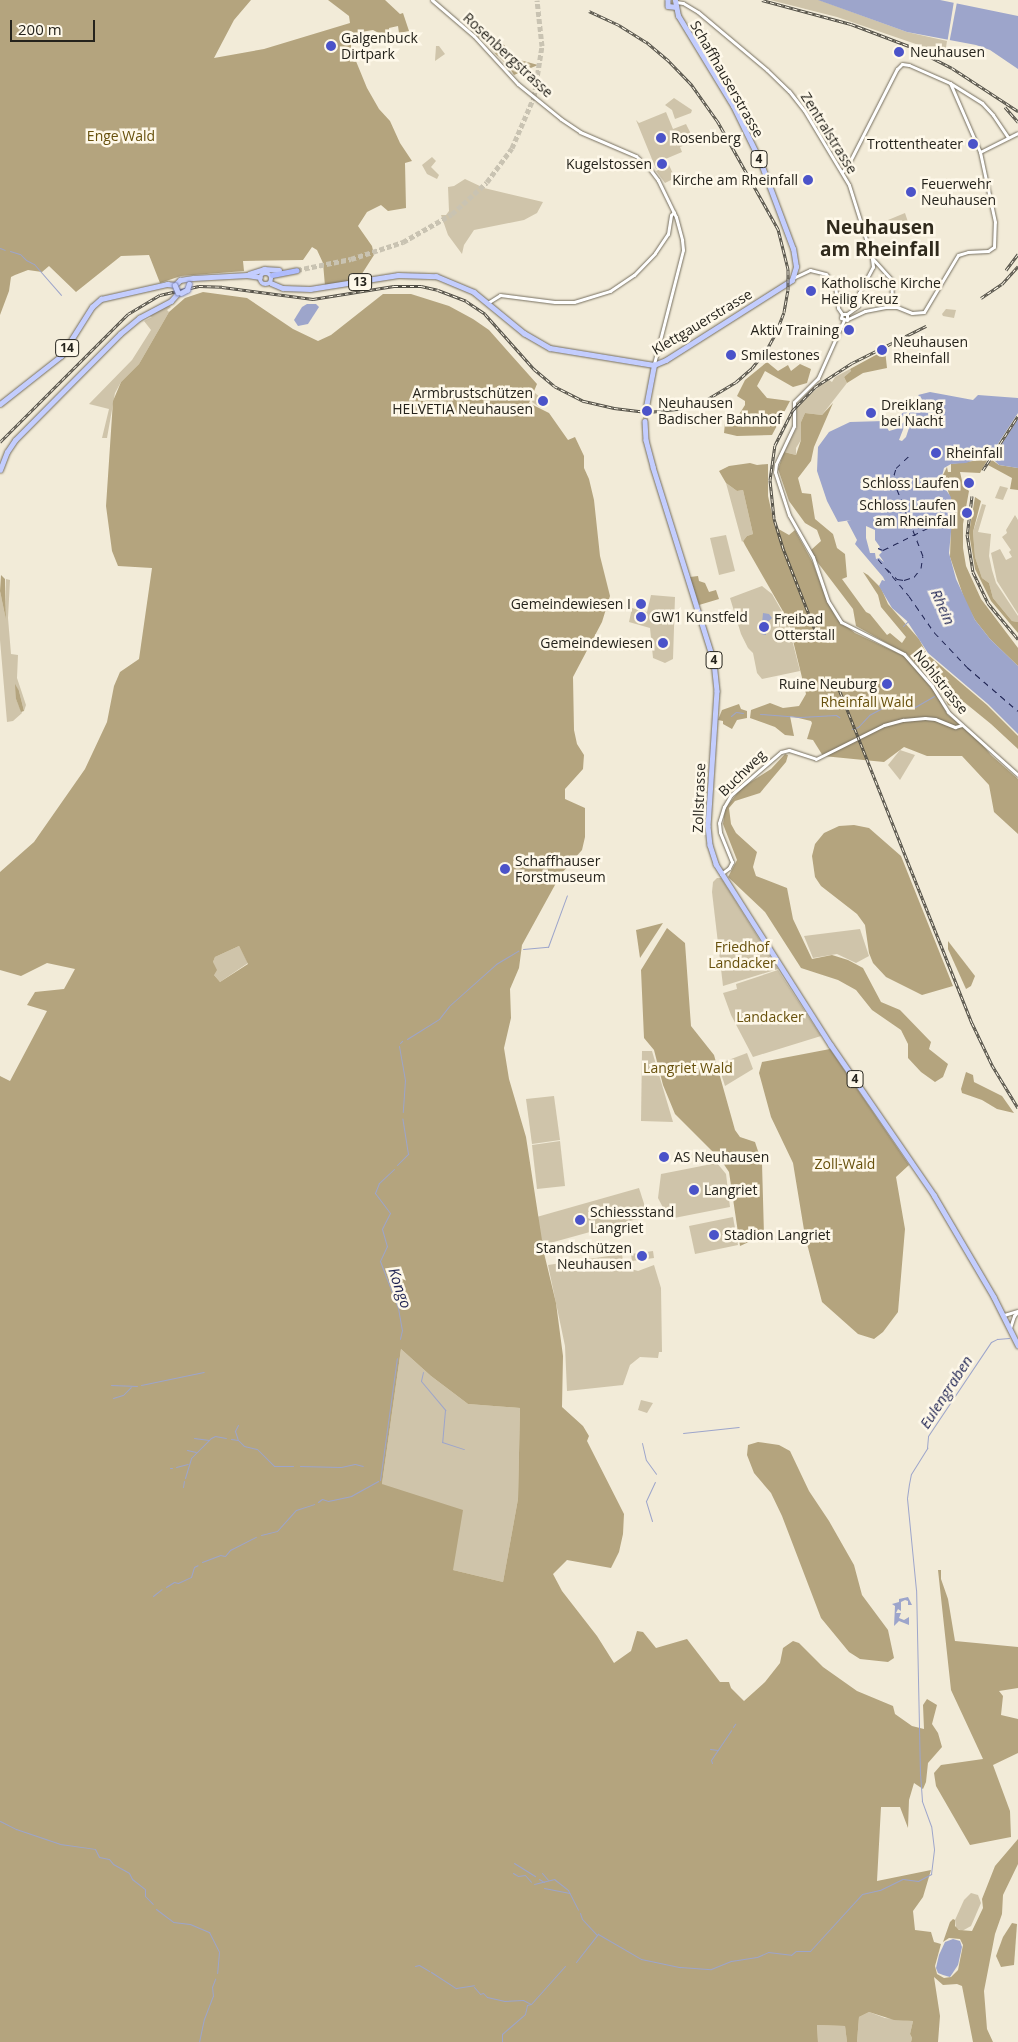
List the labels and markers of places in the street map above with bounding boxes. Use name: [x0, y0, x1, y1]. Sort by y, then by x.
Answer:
place label: Galgenbuck Dirtpark: [341, 30, 418, 62]
marker: Galgenbuck Dirtpark: [325, 40, 337, 52]
place label: Neuhausen: [910, 44, 985, 60]
marker: Neuhausen: [892, 45, 906, 59]
place label: Rosenberg: [671, 130, 741, 146]
marker: Rosenberg: [655, 132, 667, 144]
place label: Trottentheater: [867, 136, 963, 152]
marker: Trottentheater: [967, 138, 979, 150]
place label: Kugelstossen: [566, 156, 652, 172]
marker: Kugelstossen: [656, 158, 668, 170]
place label: Kirche am Rheinfall: [672, 172, 798, 188]
marker: Kirche am Rheinfall: [802, 174, 814, 186]
place label: Feuerwehr Neuhausen: [921, 176, 996, 208]
marker: Feuerwehr Neuhausen: [905, 186, 917, 198]
place label: Katholische Kirche Heilig Kreuz: [821, 275, 941, 308]
marker: Katholische Kirche Heilig Kreuz: [805, 285, 817, 297]
place label: Aktiv Training: [751, 322, 839, 338]
marker: Aktiv Training: [843, 324, 855, 336]
place label: Neuhausen Rheinfall: [893, 334, 968, 367]
marker: Neuhausen Rheinfall: [875, 343, 889, 357]
place label: Smilestones: [741, 347, 820, 363]
marker: Smilestones: [725, 349, 737, 361]
place label: Armbrustschützen HELVETIA Neuhausen: [392, 385, 533, 418]
marker: Armbrustschützen HELVETIA Neuhausen: [537, 395, 549, 407]
place label: Neuhausen Badischer Bahnhof: [658, 395, 782, 428]
place label: Dreiklang bei Nacht: [881, 397, 943, 430]
marker: Neuhausen Badischer Bahnhof: [640, 404, 654, 418]
marker: Dreiklang bei Nacht: [865, 407, 877, 419]
place label: Rheinfall: [946, 445, 1003, 461]
marker: Rheinfall: [930, 447, 942, 459]
place label: Schloss Laufen: [862, 475, 959, 491]
marker: Schloss Laufen: [963, 477, 975, 489]
place label: Schloss Laufen am Rheinfall: [859, 497, 956, 530]
marker: Schloss Laufen am Rheinfall: [960, 506, 974, 520]
place label: Gemeindewiesen I: [511, 596, 631, 612]
marker: Gemeindewiesen I: [635, 598, 647, 610]
place label: GW1 Kunstfeld: [651, 609, 748, 625]
marker: GW1 Kunstfeld: [635, 611, 647, 623]
place label: Freibad Otterstall: [774, 611, 835, 644]
marker: Freibad Otterstall: [758, 621, 770, 633]
place label: Gemeindewiesen: [540, 635, 653, 651]
marker: Gemeindewiesen: [657, 637, 669, 649]
place label: Ruine Neuburg: [779, 676, 877, 692]
marker: Ruine Neuburg: [881, 678, 893, 690]
place label: Schaffhauser Forstmuseum: [515, 853, 606, 886]
marker: Schaffhauser Forstmuseum: [499, 863, 511, 875]
place label: AS Neuhausen: [674, 1149, 769, 1165]
marker: AS Neuhausen: [658, 1151, 670, 1163]
place label: Langriet: [704, 1182, 757, 1198]
marker: Langriet: [688, 1184, 700, 1196]
place label: Schiessstand Langriet: [590, 1204, 674, 1236]
marker: Schiessstand Langriet: [574, 1214, 586, 1226]
place label: Stadion Langriet: [724, 1227, 831, 1243]
marker: Stadion Langriet: [708, 1229, 720, 1241]
place label: Standschützen Neuhausen: [536, 1240, 632, 1272]
marker: Standschützen Neuhausen: [636, 1250, 648, 1262]

